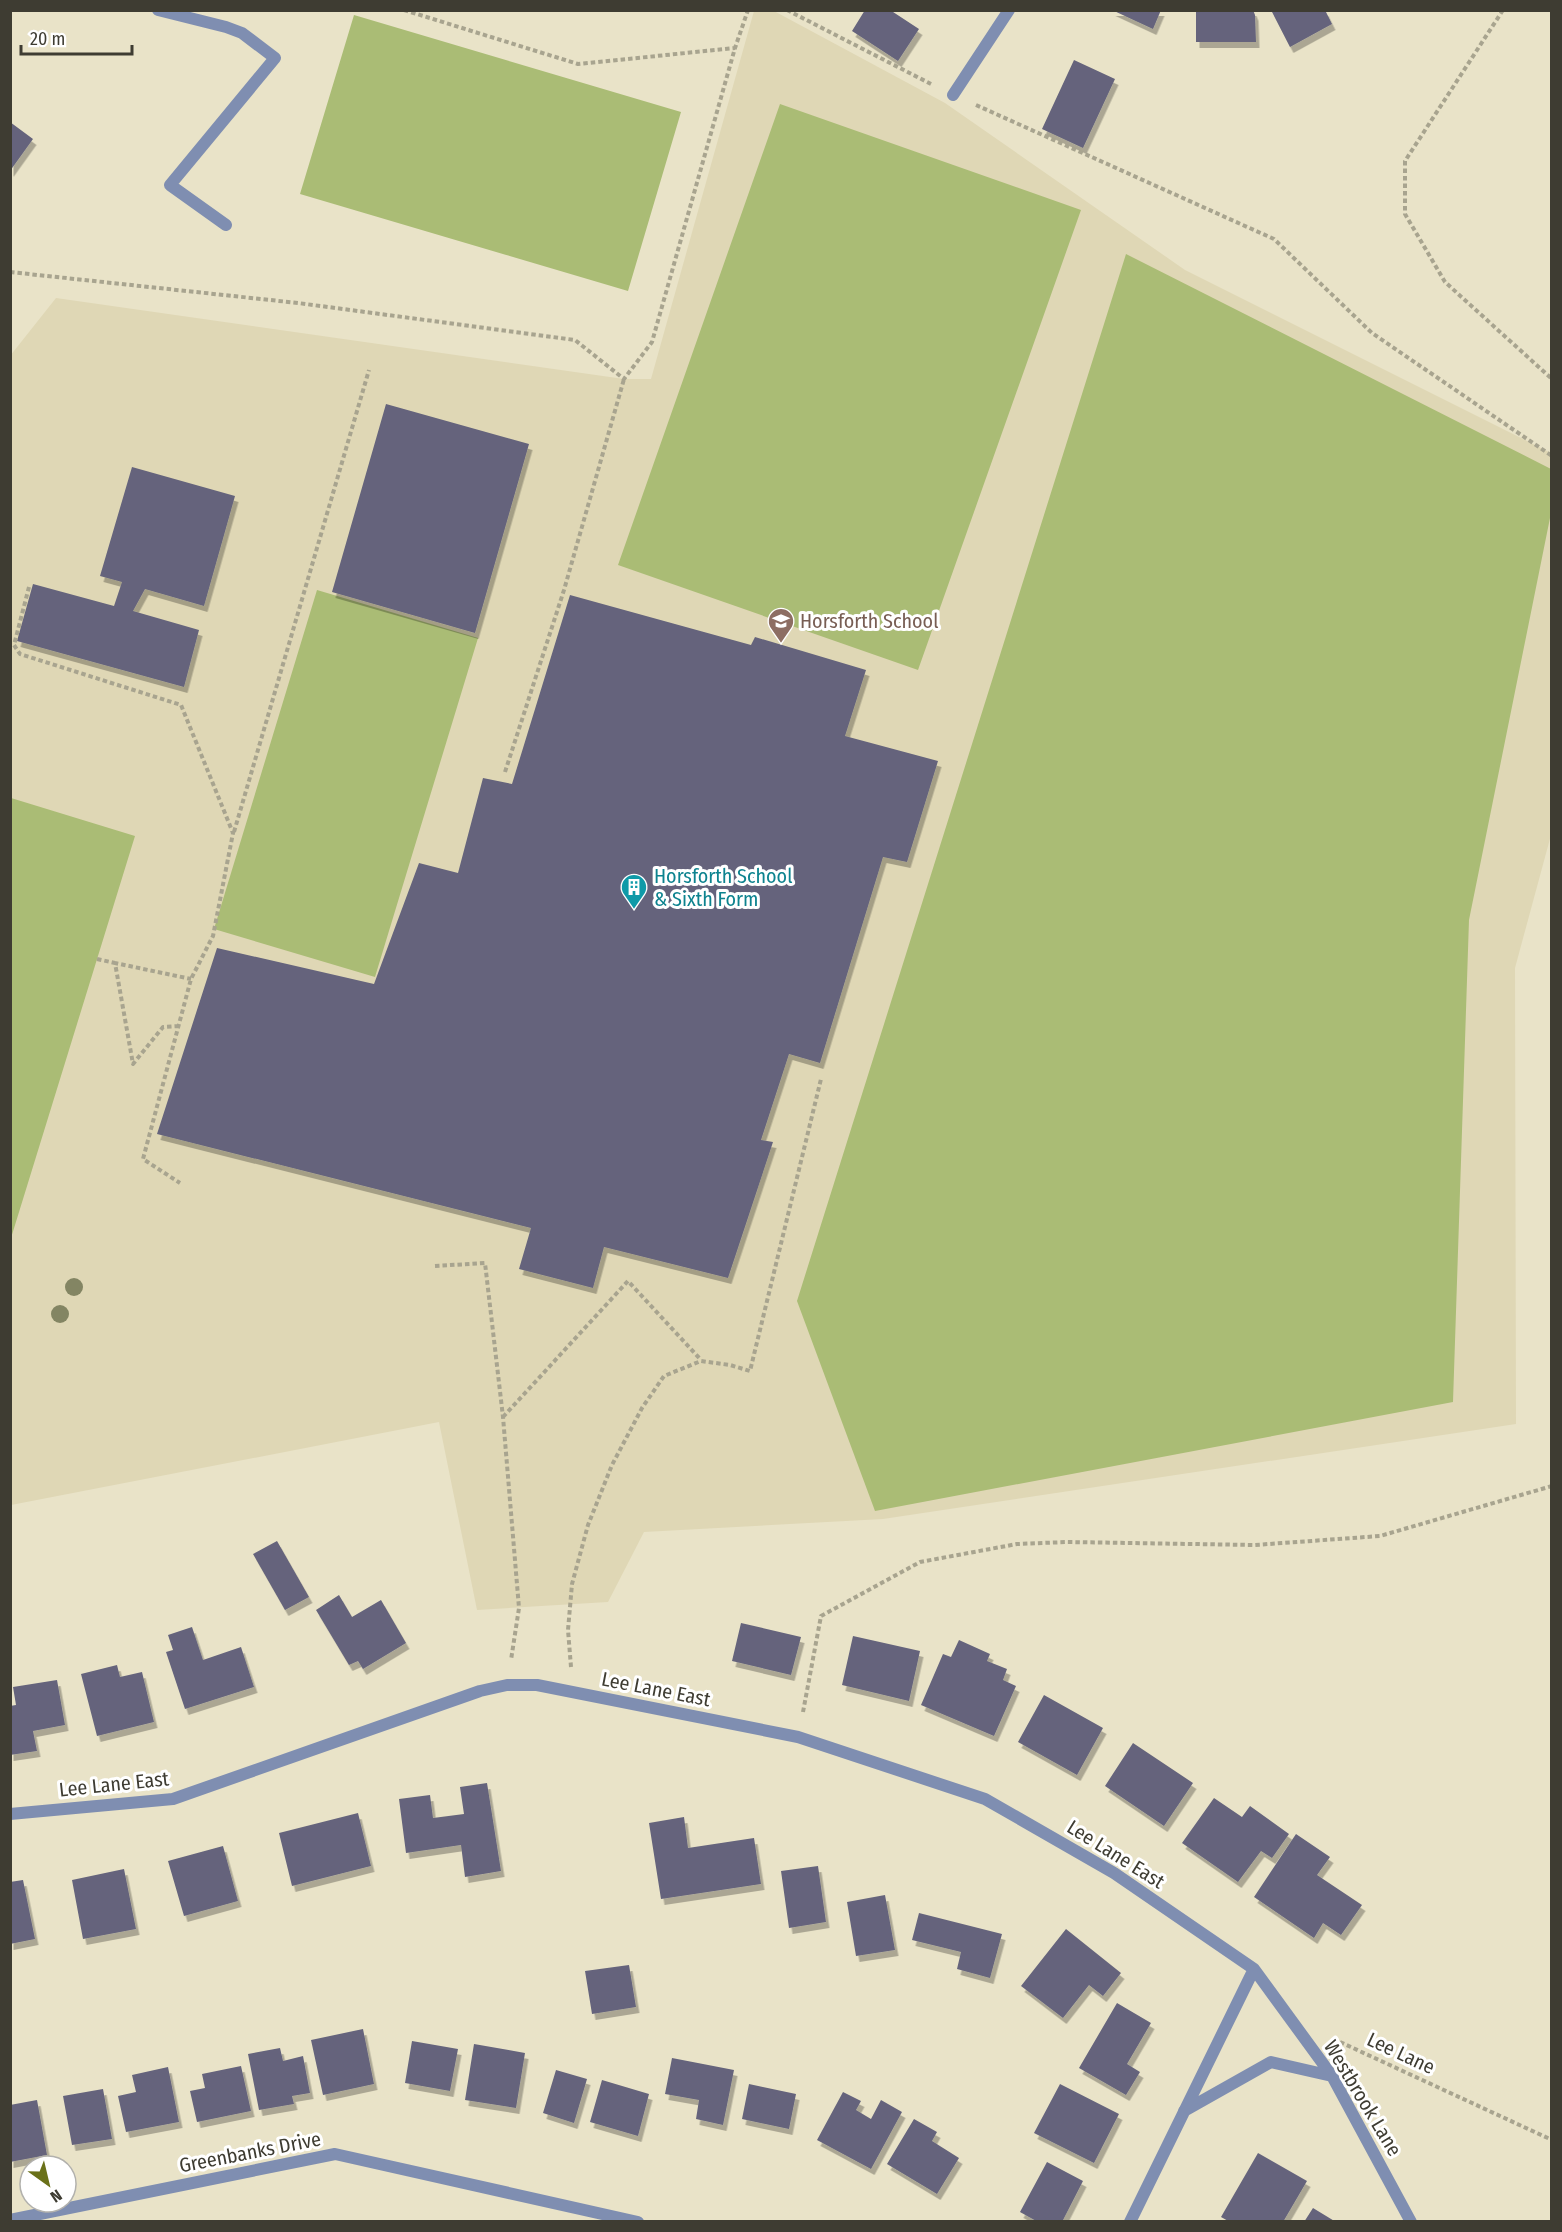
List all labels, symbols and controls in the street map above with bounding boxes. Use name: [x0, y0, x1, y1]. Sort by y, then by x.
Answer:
scale bar: [21, 18, 132, 56]
text: 20 m: [30, 28, 65, 50]
school or university icon: Horsforth School: [766, 606, 796, 644]
place label: Horsforth School: [800, 609, 938, 633]
place label: Horsforth School & Sixth Form: [654, 864, 792, 911]
building icon: Horsforth School & Sixth Form: [619, 872, 649, 910]
street label: Lee Lane East: [600, 1667, 713, 1711]
street label: Lee Lane East: [58, 1766, 171, 1802]
street label: Lee Lane East: [1063, 1815, 1170, 1894]
street label: Lee Lane: [1363, 2027, 1439, 2079]
street label: Westbrook Lane: [1319, 2036, 1407, 2160]
street label: Greenbanks Drive: [177, 2127, 323, 2177]
north arrow: [18, 2154, 78, 2214]
text: N: [47, 2185, 65, 2207]

